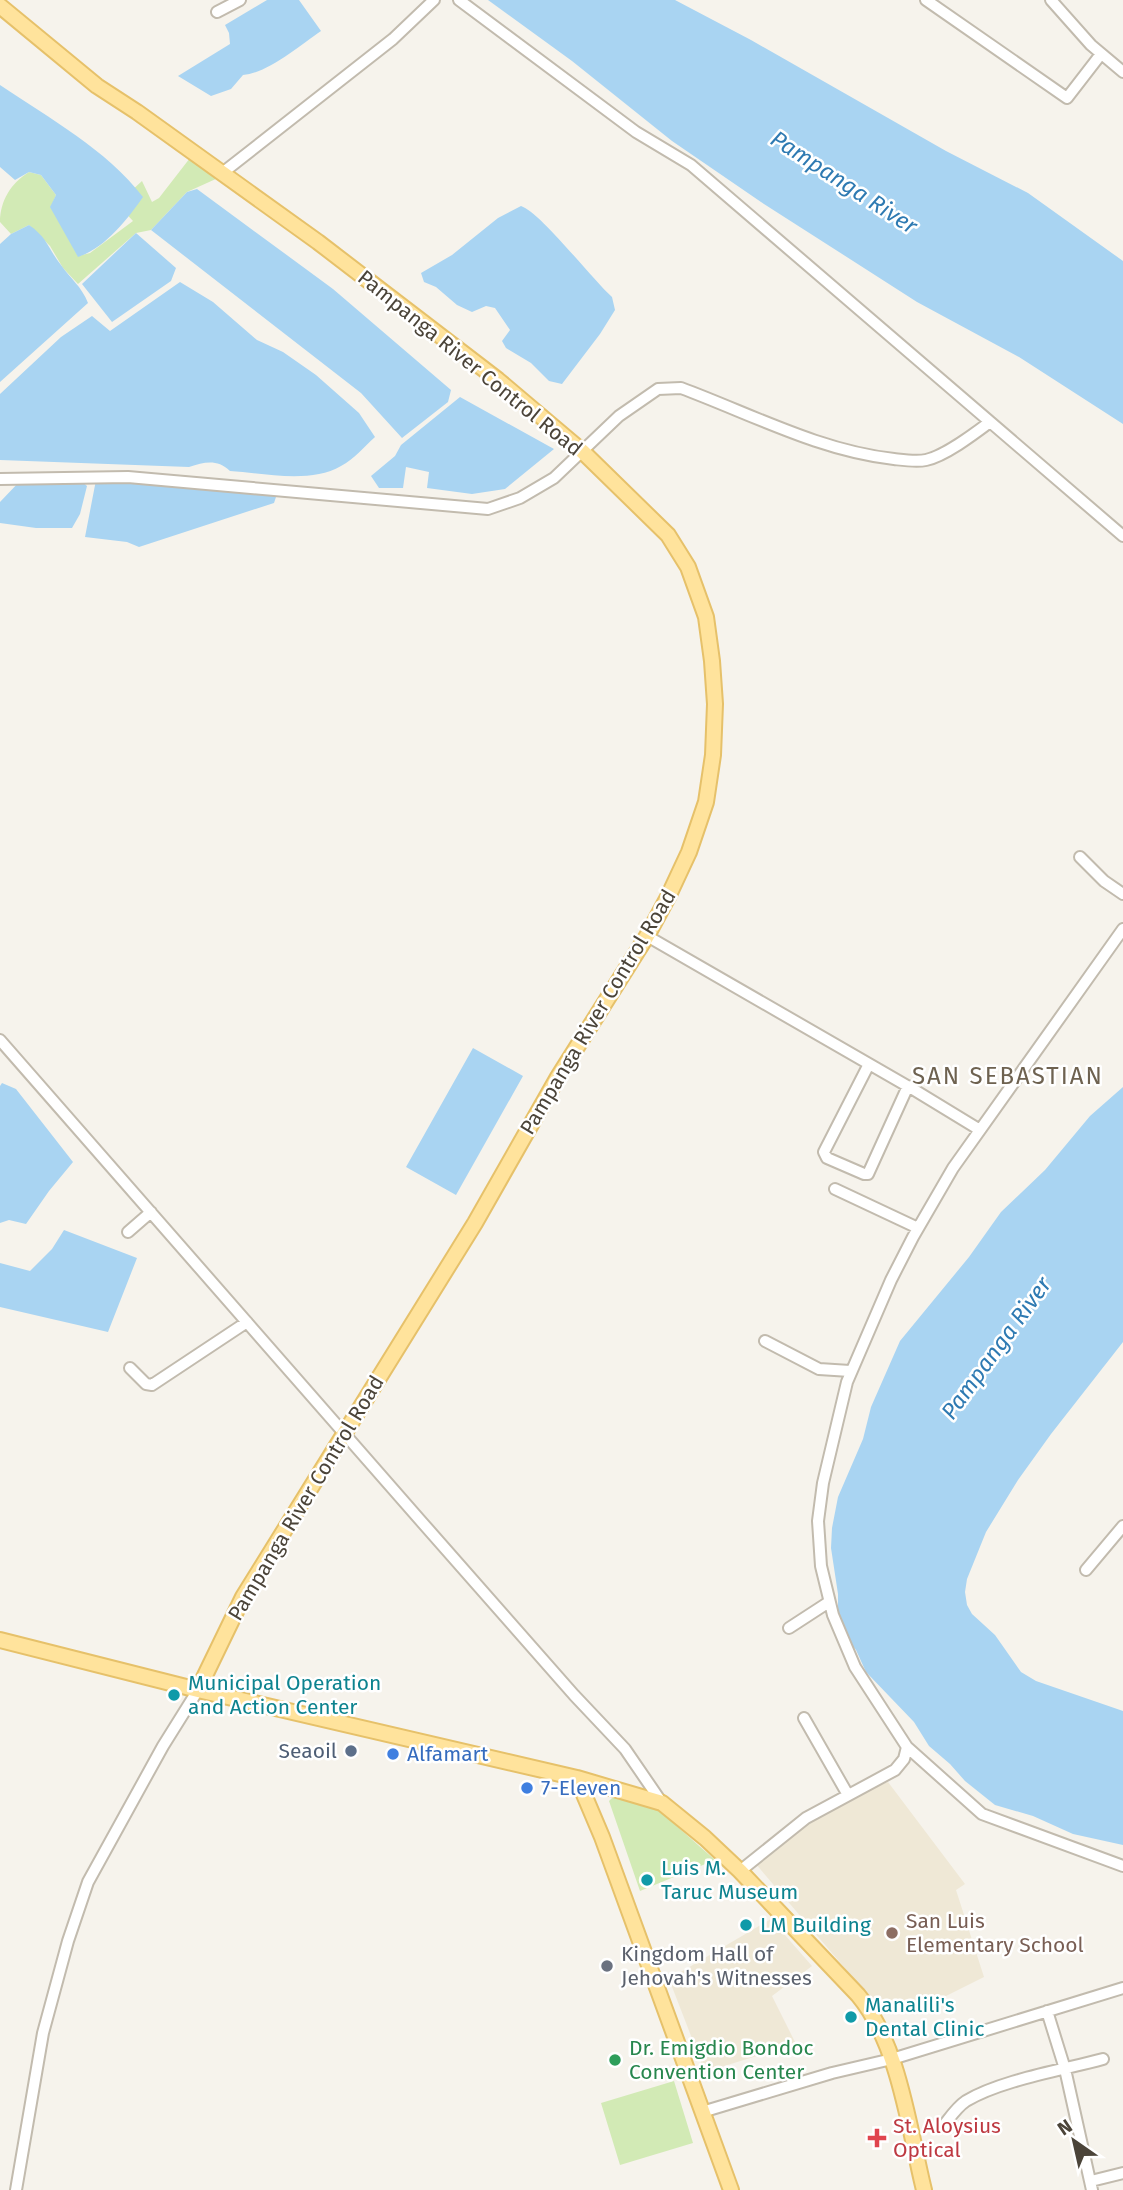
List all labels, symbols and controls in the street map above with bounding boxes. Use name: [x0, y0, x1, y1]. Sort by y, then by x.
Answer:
water label: Pampanga River: [765, 124, 924, 240]
street label: Pampanga River Control Road: [352, 264, 588, 462]
street label: Pampanga River Control Road: [514, 885, 682, 1139]
district label: SAN SEBASTIAN: [912, 1062, 1104, 1090]
water label: Pampanga River: [935, 1270, 1058, 1425]
street label: Pampanga River Control Road: [222, 1371, 390, 1625]
place label: Municipal Operation and Action Center: [188, 1670, 381, 1720]
marker: Municipal Operation and Action Center: [166, 1687, 182, 1703]
place label: Seaoil: [279, 1738, 337, 1764]
place label: Alfamart: [407, 1741, 489, 1767]
marker: Seaoil: [343, 1743, 359, 1759]
marker: Alfamart: [385, 1746, 401, 1762]
place label: 7-Eleven: [541, 1775, 621, 1801]
marker: 7-Eleven: [519, 1780, 535, 1796]
place label: Luis M. Taruc Museum: [661, 1855, 798, 1905]
marker: Luis M. Taruc Museum: [639, 1872, 655, 1888]
place label: San Luis Elementary School: [906, 1908, 1084, 1958]
place label: LM Building: [760, 1912, 871, 1938]
marker: LM Building: [738, 1917, 754, 1933]
marker: San Luis Elementary School: [884, 1925, 900, 1941]
place label: Kingdom Hall of Jehovah's Witnesses: [621, 1941, 812, 1991]
marker: Kingdom Hall of Jehovah's Witnesses: [599, 1958, 615, 1974]
place label: Manalili's Dental Clinic: [865, 1992, 985, 2042]
marker: Manalili's Dental Clinic: [843, 2009, 859, 2025]
place label: Dr. Emigdio Bondoc Convention Center: [629, 2035, 814, 2085]
marker: Dr. Emigdio Bondoc Convention Center: [607, 2052, 623, 2068]
north arrow: [1039, 2106, 1109, 2176]
place label: St. Aloysius Optical: [893, 2113, 1001, 2163]
text: N: [1053, 2114, 1076, 2140]
marker: St. Aloysius Optical: [867, 2128, 887, 2148]

